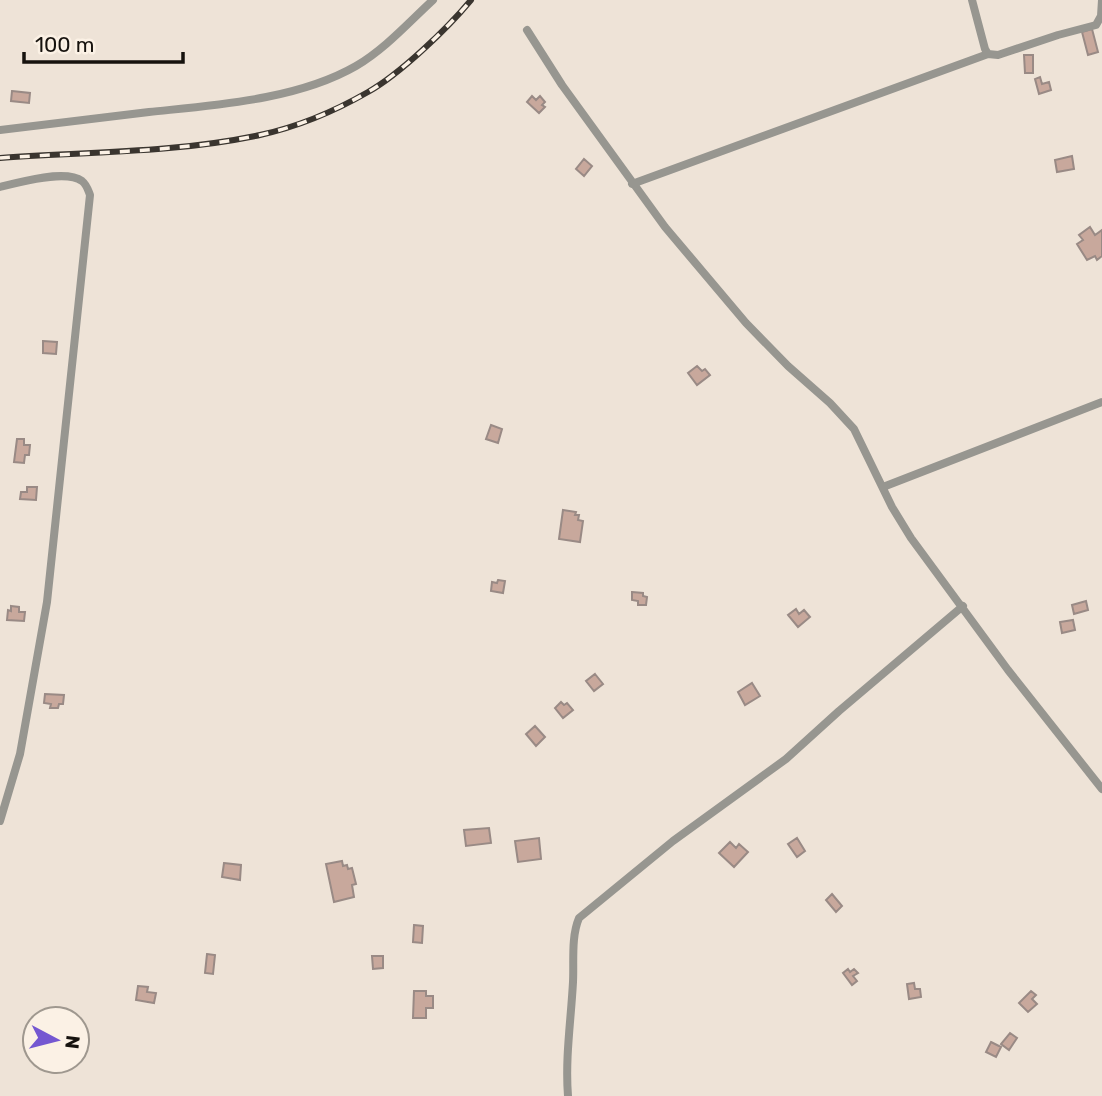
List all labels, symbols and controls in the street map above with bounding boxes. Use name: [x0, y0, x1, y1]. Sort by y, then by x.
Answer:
scale bar: [24, 21, 184, 65]
text: 100 m: [35, 32, 94, 57]
north arrow: [21, 1005, 91, 1075]
text: N: [60, 1034, 85, 1050]

